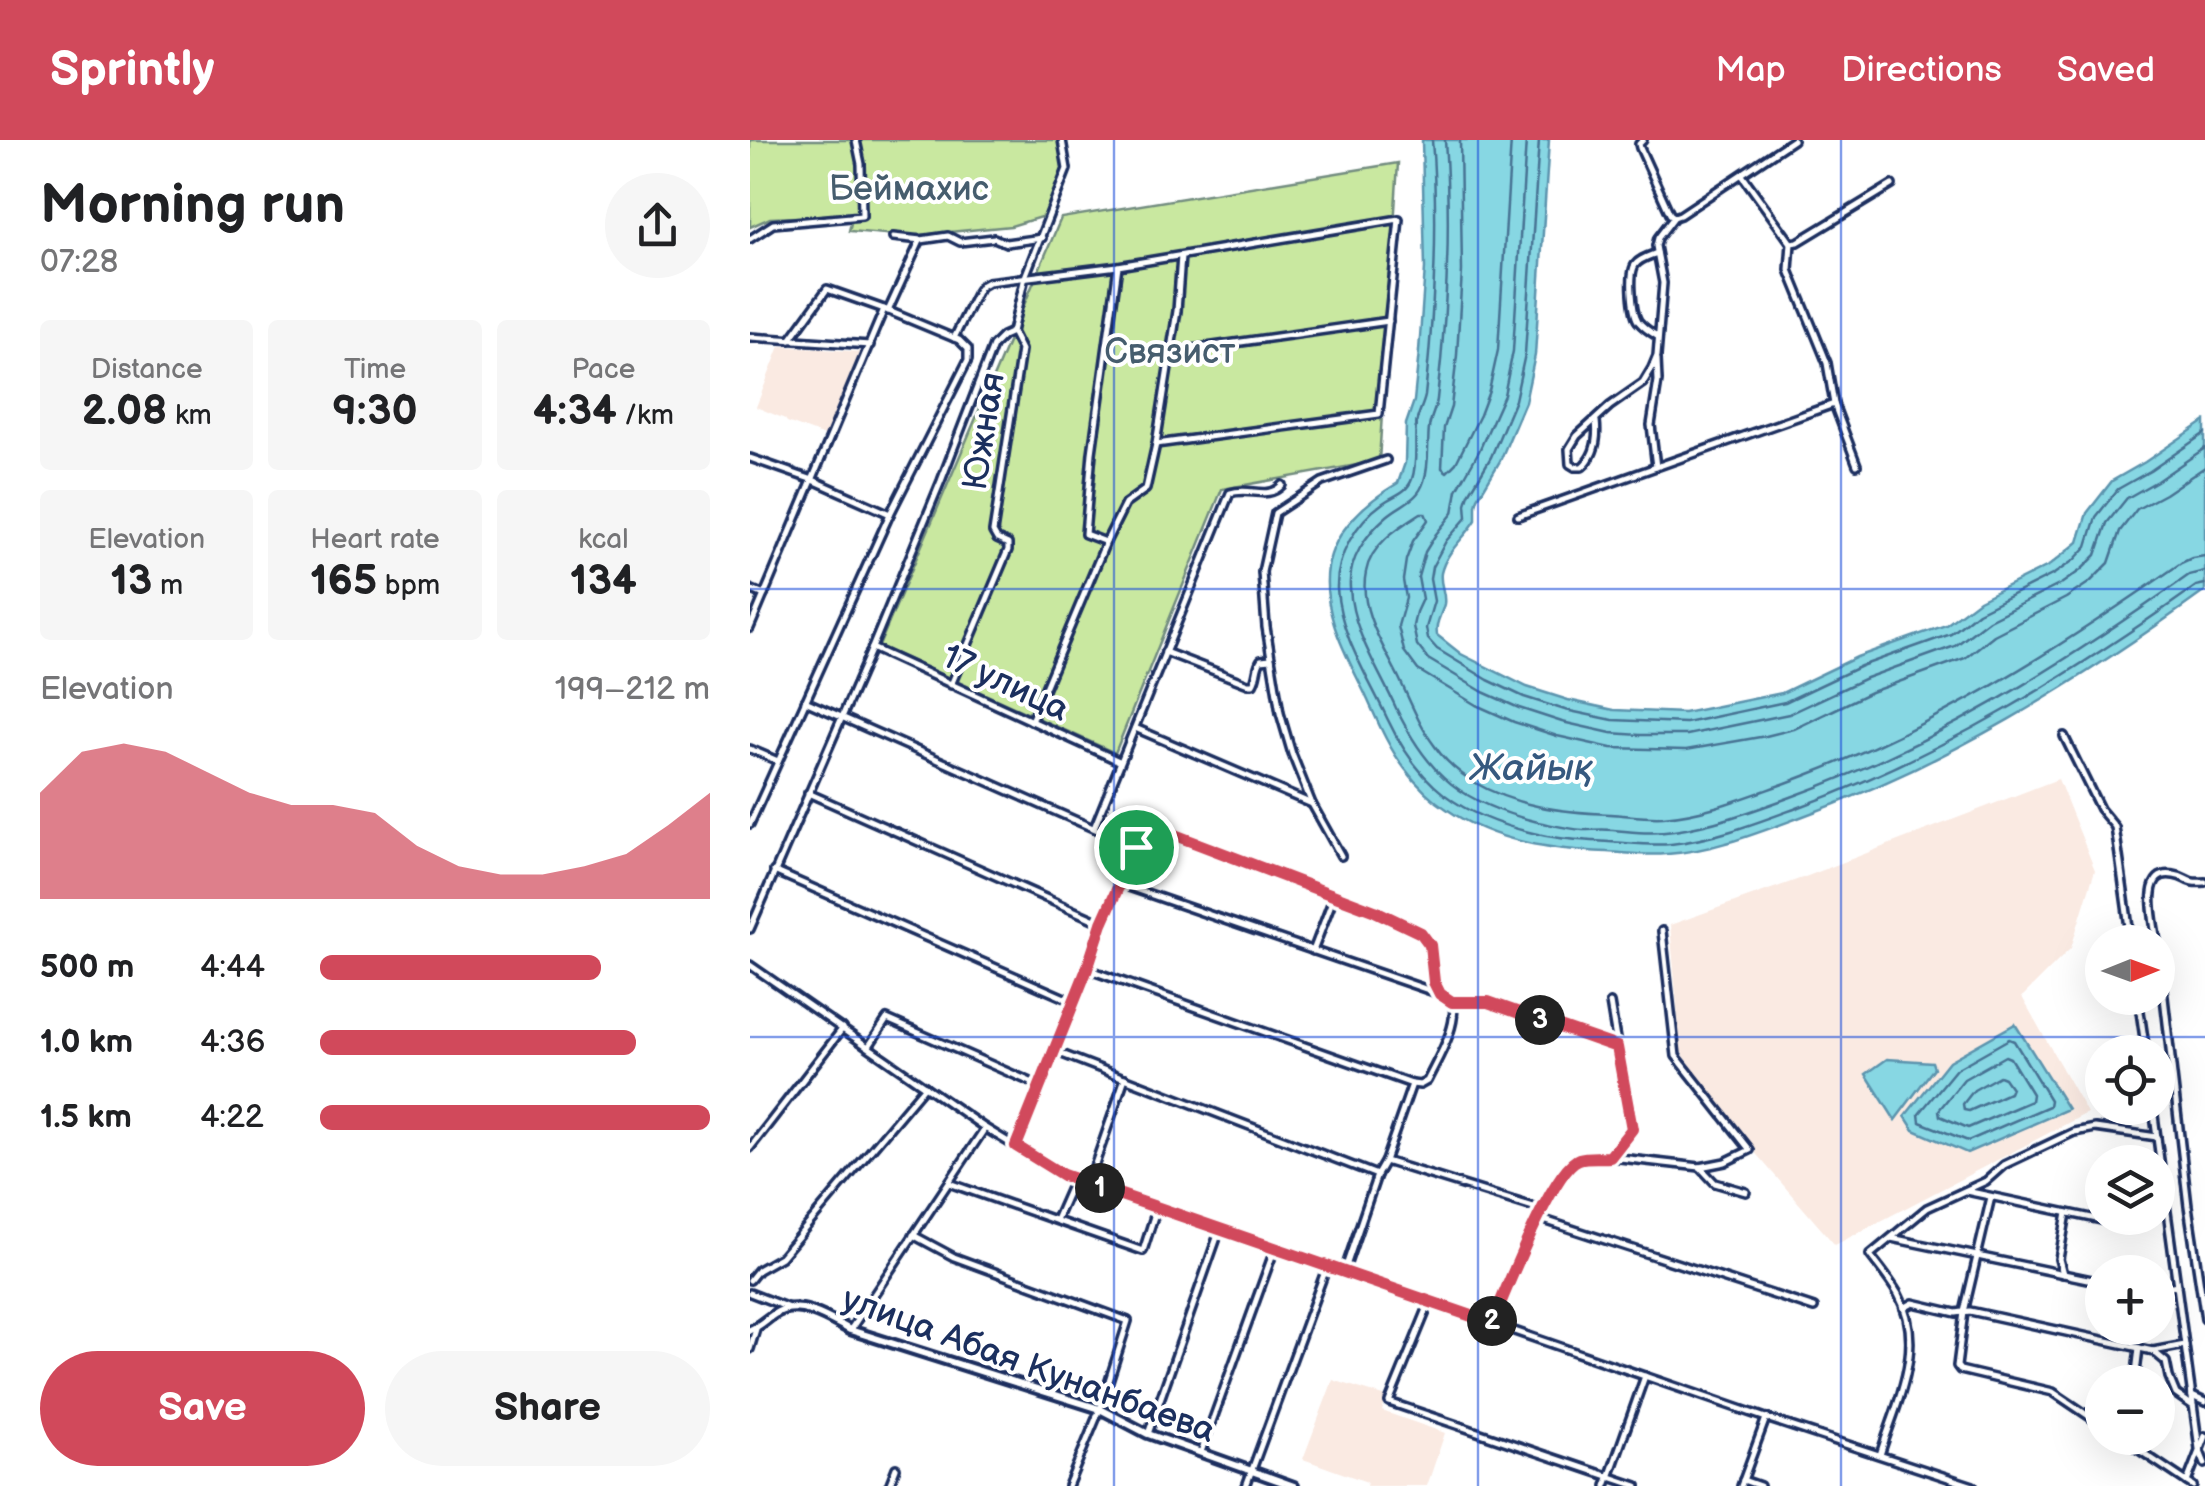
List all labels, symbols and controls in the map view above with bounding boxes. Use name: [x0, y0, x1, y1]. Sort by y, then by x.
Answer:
text: Sprintly: [50, 42, 214, 99]
text: Map: [1716, 49, 1786, 92]
text: Directions: [1841, 49, 2002, 92]
text: Saved: [2057, 49, 2155, 92]
park label: Беймахис: [829, 168, 989, 211]
text: Morning run: [40, 172, 345, 239]
button: share: [605, 173, 710, 278]
text: 07:28: [40, 243, 119, 282]
park label: Связист: [1104, 331, 1236, 374]
text: Distance: [91, 353, 203, 386]
text: Time: [344, 353, 406, 386]
text: Pace: [571, 353, 635, 386]
street label: Южная: [954, 369, 1015, 493]
text: 2.08: [82, 386, 167, 437]
text: 9:30: [332, 386, 418, 437]
text: 4:34: [533, 386, 617, 437]
text: km: [167, 399, 212, 432]
text: /km: [617, 399, 674, 432]
text: Elevation: [88, 523, 205, 556]
text: Heart rate: [310, 523, 440, 556]
text: kcal: [578, 523, 628, 556]
text: 13: [110, 556, 152, 607]
text: 165: [310, 556, 377, 607]
text: 134: [570, 556, 637, 607]
text: m: [152, 569, 183, 602]
text: bpm: [377, 569, 440, 602]
street label: 17 улица: [935, 635, 1076, 731]
text: Elevation: [40, 670, 173, 709]
text: 199–212 m: [555, 670, 710, 709]
water label: Жайық: [1468, 746, 1594, 791]
pin: [1094, 805, 1179, 890]
icon: arrive: [1109, 820, 1164, 875]
north arrow: [2085, 925, 2175, 1015]
map controls: [2085, 925, 2175, 1455]
text: 500 m: [40, 948, 134, 987]
text: 4:44: [200, 948, 265, 987]
pin: 3: [1515, 995, 1565, 1045]
text: 3: [1532, 1003, 1548, 1036]
text: 1.0 km: [40, 1023, 133, 1062]
text: 4:36: [200, 1023, 265, 1062]
button: locate: [2085, 1035, 2175, 1125]
text: 1.5 km: [40, 1098, 132, 1137]
text: 4:22: [200, 1098, 264, 1137]
button: layers: [2085, 1145, 2175, 1235]
pin: 1: [1075, 1163, 1125, 1213]
text: 1: [1094, 1171, 1106, 1204]
button: +: [2085, 1255, 2175, 1345]
street label: улица Абая Кунанбаева: [836, 1278, 1221, 1453]
pin: 2: [1467, 1296, 1517, 1346]
text: 2: [1484, 1304, 1500, 1337]
button: Save: [40, 1351, 365, 1466]
button: Share: [385, 1351, 710, 1466]
button: −: [2085, 1365, 2175, 1455]

